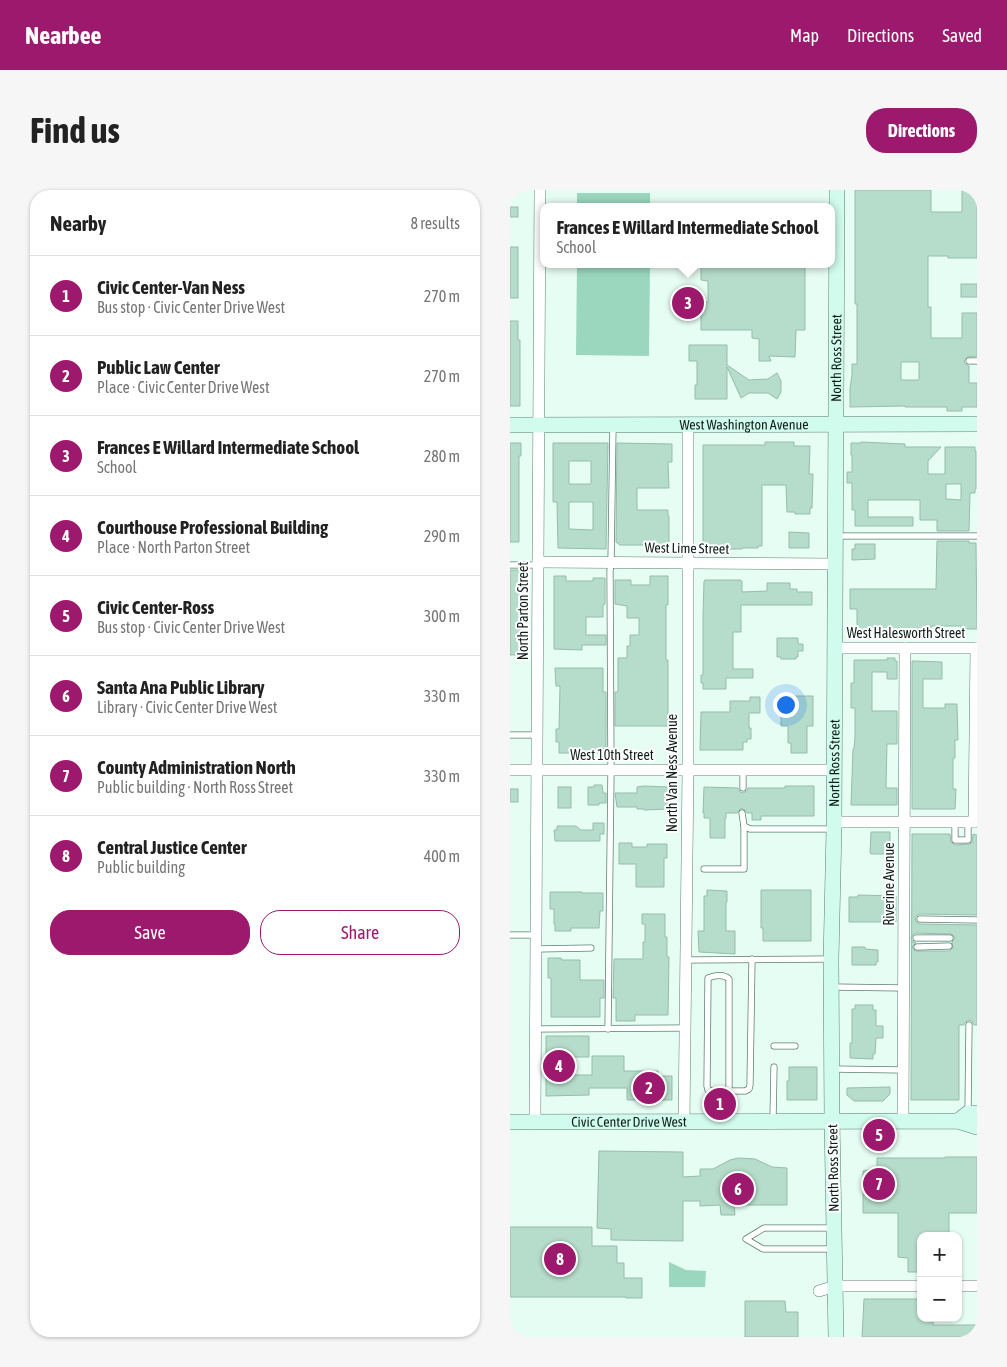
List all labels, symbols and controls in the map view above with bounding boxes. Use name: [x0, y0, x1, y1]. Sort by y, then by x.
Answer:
text: Nearbee: [25, 22, 101, 49]
text: Map: [790, 25, 819, 46]
text: Directions: [847, 25, 914, 46]
text: Saved: [942, 25, 982, 46]
button: Directions: [866, 108, 977, 153]
text: Find us: [30, 110, 120, 150]
popup: [540, 203, 835, 268]
text: Nearby: [50, 211, 106, 235]
text: 8 results: [410, 214, 460, 232]
text: Frances E Willard Intermediate School: [556, 216, 819, 238]
text: School: [556, 238, 596, 256]
text: Civic Center-Van Ness: [97, 276, 245, 298]
pin: 3: [672, 284, 704, 322]
text: 1: [62, 287, 70, 305]
text: 270 m: [424, 287, 460, 305]
text: Bus stop · Civic Center Drive West: [97, 298, 285, 316]
street label: North Ross Street: [828, 314, 844, 402]
text: Public Law Center: [97, 356, 220, 378]
text: 2: [62, 367, 70, 385]
text: 270 m: [424, 367, 460, 385]
text: Place · Civic Center Drive West: [97, 378, 270, 396]
street label: West Washington Avenue: [679, 416, 809, 433]
text: Frances E Willard Intermediate School: [97, 436, 359, 458]
text: 3: [62, 447, 70, 465]
text: 280 m: [424, 447, 460, 465]
text: School: [97, 458, 137, 476]
text: Courthouse Professional Building: [97, 516, 328, 538]
text: 4: [62, 527, 70, 545]
text: 290 m: [424, 527, 460, 545]
text: Place · North Parton Street: [97, 538, 250, 556]
street label: West Lime Street: [645, 539, 729, 557]
street label: North Parton Street: [515, 562, 531, 660]
text: Civic Center-Ross: [97, 596, 214, 618]
text: 5: [62, 607, 70, 625]
text: 300 m: [424, 607, 460, 625]
text: Bus stop · Civic Center Drive West: [97, 618, 285, 636]
street label: West Halesworth Street: [847, 625, 965, 641]
text: Santa Ana Public Library: [97, 676, 265, 698]
text: 6: [62, 687, 70, 705]
text: 330 m: [424, 687, 460, 705]
your location: [773, 692, 799, 718]
text: Library · Civic Center Drive West: [97, 698, 277, 716]
street label: North Van Ness Avenue: [664, 714, 680, 832]
street label: North Ross Street: [826, 719, 843, 807]
street label: West 10th Street: [570, 747, 654, 763]
text: County Administration North: [97, 756, 296, 778]
text: 7: [62, 767, 70, 785]
text: 330 m: [424, 767, 460, 785]
text: Public building · North Ross Street: [97, 778, 293, 796]
text: Central Justice Center: [97, 836, 247, 858]
street label: Riverine Avenue: [881, 842, 897, 926]
text: 8: [62, 847, 70, 865]
text: 400 m: [424, 847, 460, 865]
text: Public building: [97, 858, 185, 876]
button: Save: [50, 910, 250, 955]
button: Share: [260, 910, 460, 955]
pin: 4: [543, 1047, 575, 1085]
pin: 2: [633, 1069, 665, 1107]
pin: 1: [704, 1085, 736, 1123]
street label: Civic Center Drive West: [571, 1114, 687, 1130]
pin: 5: [863, 1116, 895, 1154]
street label: North Ross Street: [824, 1124, 842, 1212]
pin: 7: [863, 1165, 895, 1203]
pin: 6: [722, 1170, 754, 1208]
map controls: [917, 1232, 962, 1322]
button: +: [917, 1232, 962, 1277]
pin: 8: [544, 1240, 576, 1278]
button: −: [917, 1277, 962, 1322]

